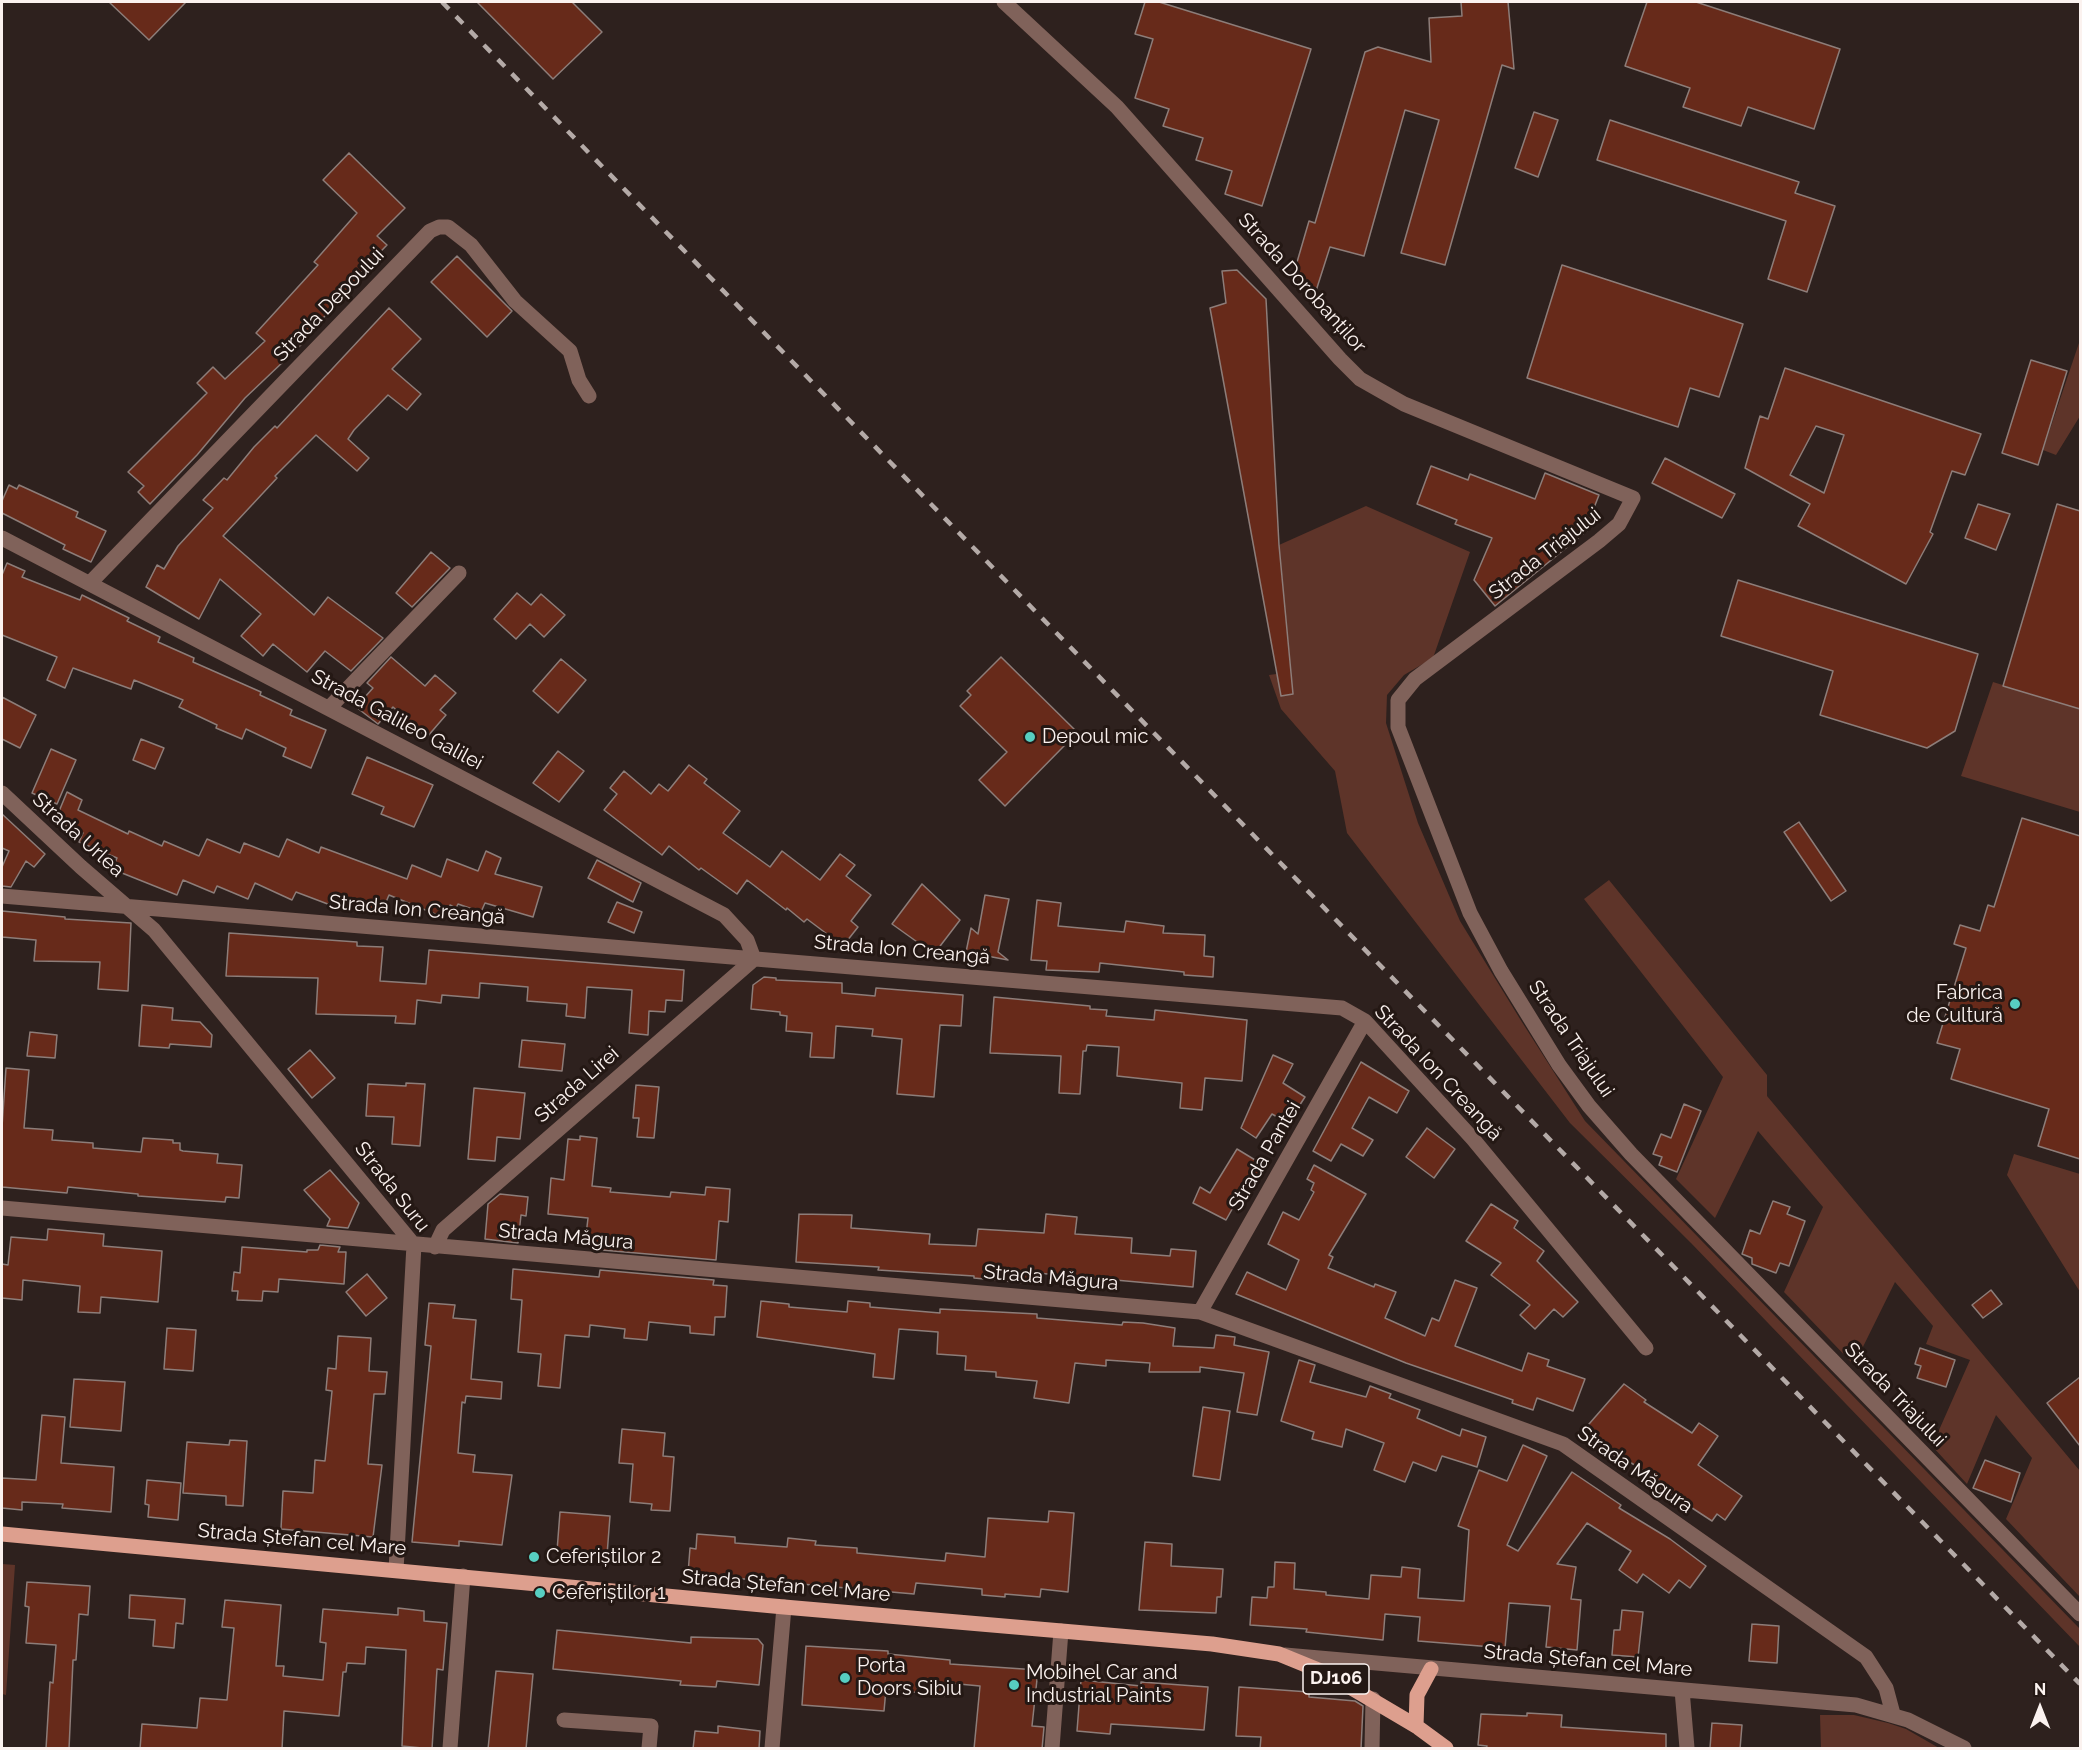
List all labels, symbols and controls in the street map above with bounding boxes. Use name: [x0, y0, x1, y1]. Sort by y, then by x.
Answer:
street label: Strada Dorobanților: [1233, 208, 1371, 358]
street label: Strada Depoului: [269, 243, 389, 367]
street label: Strada Triajului: [1484, 503, 1606, 605]
street label: Strada Galileo Galilei: [307, 665, 487, 775]
place label: Depoul mic: [1042, 725, 1148, 749]
marker: Depoul mic: [1023, 730, 1037, 744]
street label: Strada Urlea: [27, 788, 129, 882]
street label: Strada Ion Creangă: [328, 890, 506, 930]
street label: Strada Ion Creangă: [813, 930, 991, 970]
street label: Strada Triajului: [1523, 976, 1619, 1102]
place label: Fabrica de Cultură: [1906, 981, 2003, 1028]
marker: Fabrica de Cultură: [2008, 997, 2022, 1011]
street label: Strada Ion Creangă: [1369, 1000, 1507, 1146]
street label: Strada Lirei: [530, 1042, 624, 1128]
street label: Strada Pantei: [1224, 1097, 1306, 1215]
street label: Strada Suru: [349, 1137, 435, 1237]
street label: Strada Măgura: [497, 1219, 635, 1255]
street label: Strada Măgura: [982, 1260, 1120, 1296]
street label: Strada Triajului: [1839, 1338, 1951, 1452]
street label: Strada Măgura: [1573, 1421, 1697, 1519]
street label: Strada Ștefan cel Mare: [197, 1519, 407, 1561]
place label: Ceferiștilor 2: [546, 1545, 661, 1569]
marker: Ceferiștilor 2: [527, 1550, 541, 1564]
street label: Strada Ștefan cel Mare: [681, 1565, 891, 1607]
place label: Ceferiștilor 1: [552, 1581, 665, 1605]
marker: Ceferiștilor 1: [533, 1586, 547, 1600]
street label: Strada Ștefan cel Mare: [1483, 1640, 1693, 1682]
place label: Porta Doors Sibiu: [857, 1654, 962, 1701]
place label: Mobihel Car and Industrial Paints: [1026, 1661, 1178, 1708]
road number: DJ106: [1303, 1664, 1369, 1694]
marker: Porta Doors Sibiu: [838, 1671, 852, 1685]
marker: Mobihel Car and Industrial Paints: [1007, 1678, 1021, 1692]
north arrow: [2010, 1678, 2070, 1738]
text: N: [2034, 1680, 2046, 1699]

